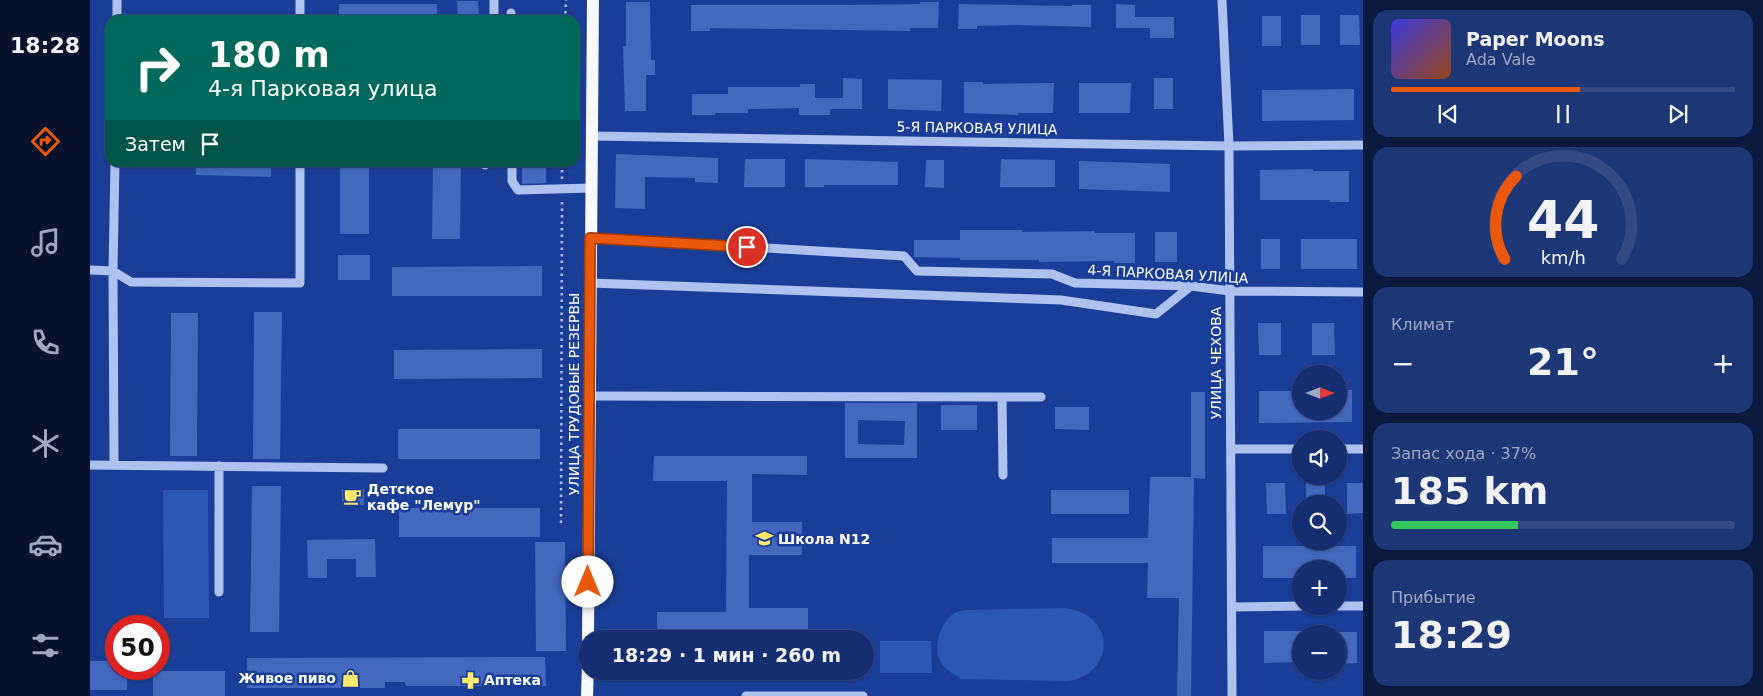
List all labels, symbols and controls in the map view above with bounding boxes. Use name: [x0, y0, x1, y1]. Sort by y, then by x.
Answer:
text: Paper Moons: [1466, 28, 1605, 50]
text: 18:28: [10, 33, 80, 58]
icon: right: [125, 35, 190, 100]
text: 180 m: [208, 35, 330, 75]
text: Ada Vale: [1466, 50, 1536, 69]
text: 4-я Парковая улица: [208, 76, 437, 101]
icon: previous: [1434, 100, 1462, 128]
icon: pause: [1549, 100, 1577, 128]
icon: next: [1664, 100, 1692, 128]
street label: 5-Я ПАРКОВАЯ УЛИЦА: [896, 119, 1058, 137]
icon: directions: [28, 124, 63, 159]
icon: arrive: [196, 130, 224, 158]
text: Затем: [125, 133, 186, 155]
text: 44: [1527, 190, 1599, 250]
icon: music: [28, 225, 63, 260]
pin: [726, 226, 768, 268]
icon: arrive: [733, 233, 761, 261]
text: km/h: [1540, 247, 1586, 268]
street label: 4-Я ПАРКОВАЯ УЛИЦА: [1087, 262, 1249, 286]
street label: УЛИЦА ТРУДОВЫЕ РЕЗЕРВЫ: [566, 293, 582, 495]
street label: УЛИЦА ЧЕХОВА: [1208, 306, 1224, 419]
text: Климат: [1391, 315, 1454, 334]
icon: phone: [28, 325, 63, 360]
text: 21°: [1527, 340, 1599, 384]
text: −: [1391, 347, 1414, 380]
text: +: [1712, 347, 1735, 380]
north arrow: [1292, 365, 1348, 420]
map controls: [1292, 365, 1347, 680]
icon: climate: [28, 426, 63, 461]
button: sound: [1292, 430, 1347, 485]
text: Запас хода · 37%: [1391, 444, 1536, 463]
text: 185 km: [1391, 469, 1548, 513]
place label: Детское кафе "Лемур": [367, 481, 481, 513]
cafe icon: Детское кафе "Лемур": [343, 487, 363, 507]
button: search: [1292, 495, 1347, 550]
icon: car: [28, 527, 63, 562]
school or university icon: Школа N12: [754, 529, 774, 549]
place label: Школа N12: [778, 531, 870, 547]
position arrow: [561, 555, 613, 607]
button: +: [1292, 560, 1347, 615]
text: Прибытие: [1391, 588, 1476, 607]
text: 18:29: [1391, 613, 1512, 657]
speed limit sign: 50: [105, 615, 170, 680]
button: −: [1292, 625, 1347, 680]
icon: filters: [28, 628, 63, 663]
text: 18:29 · 1 мин · 260 m: [612, 644, 841, 666]
shop icon: Живое пиво: [340, 668, 360, 688]
place label: Живое пиво: [238, 670, 336, 686]
pharmacy icon: Аптека: [460, 670, 480, 690]
place label: Аптека: [484, 672, 541, 688]

